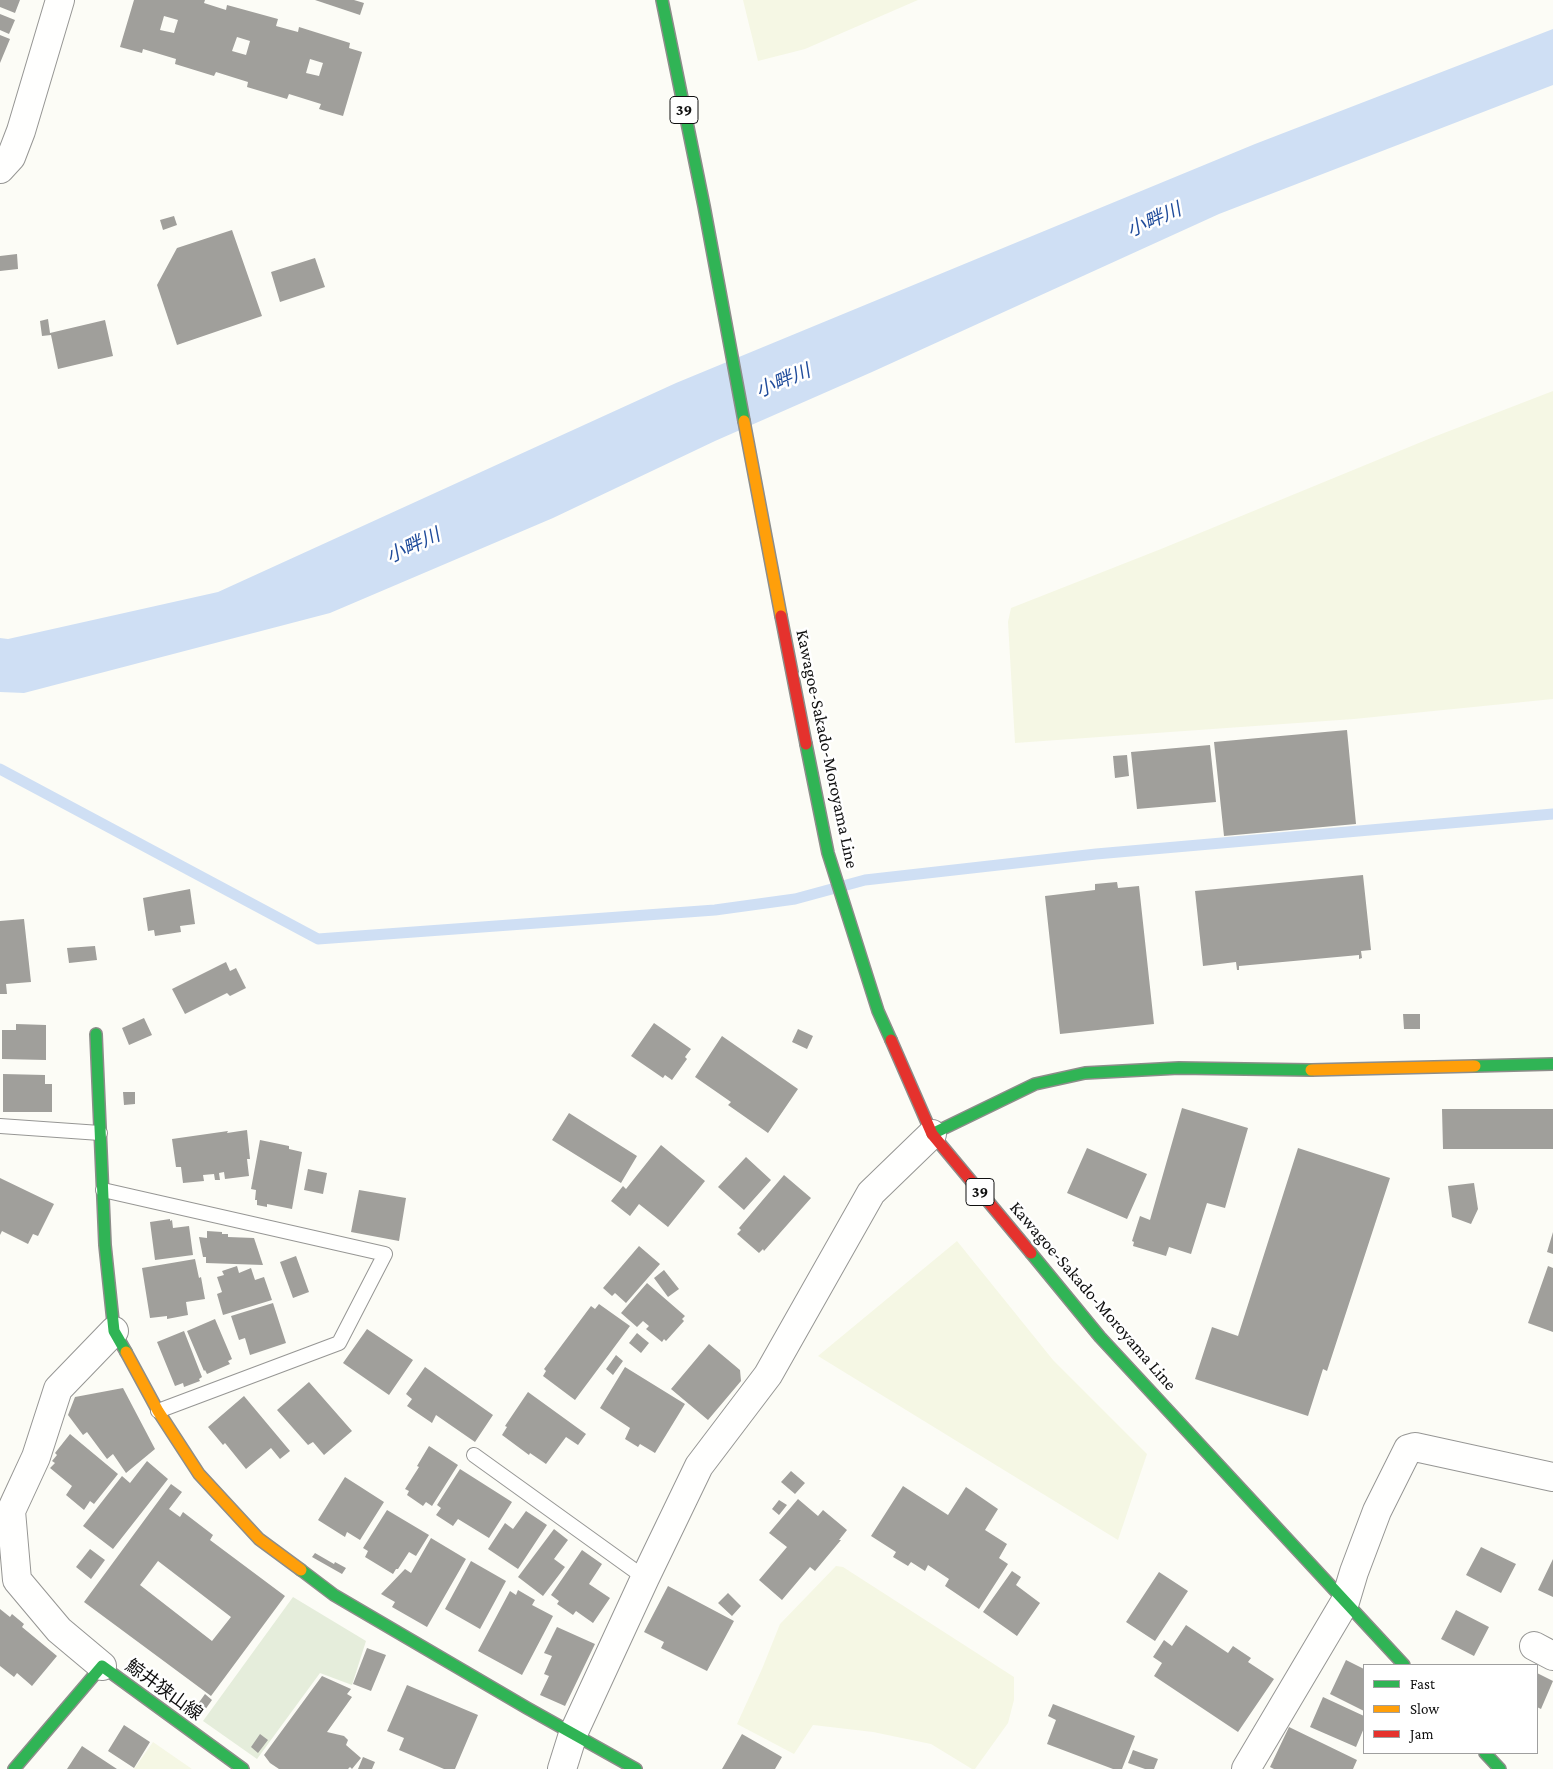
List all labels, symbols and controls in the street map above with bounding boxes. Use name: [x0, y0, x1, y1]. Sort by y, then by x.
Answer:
road number: 39: [670, 96, 698, 124]
water label: 小畔川: [1123, 198, 1185, 242]
water label: 小畔川: [752, 359, 814, 403]
water label: 小畔川: [382, 524, 444, 568]
street label: Kawagoe-Sakado-Moroyama Line: [791, 628, 863, 870]
road number: 39: [966, 1178, 994, 1206]
street label: Kawagoe-Sakado-Moroyama Line: [1005, 1197, 1181, 1395]
street label: 鯨井狭山線: [121, 1655, 207, 1725]
legend: [1363, 1664, 1538, 1754]
text: Fast: [1410, 1676, 1435, 1692]
text: Slow: [1410, 1701, 1439, 1717]
text: Jam: [1410, 1726, 1433, 1742]

